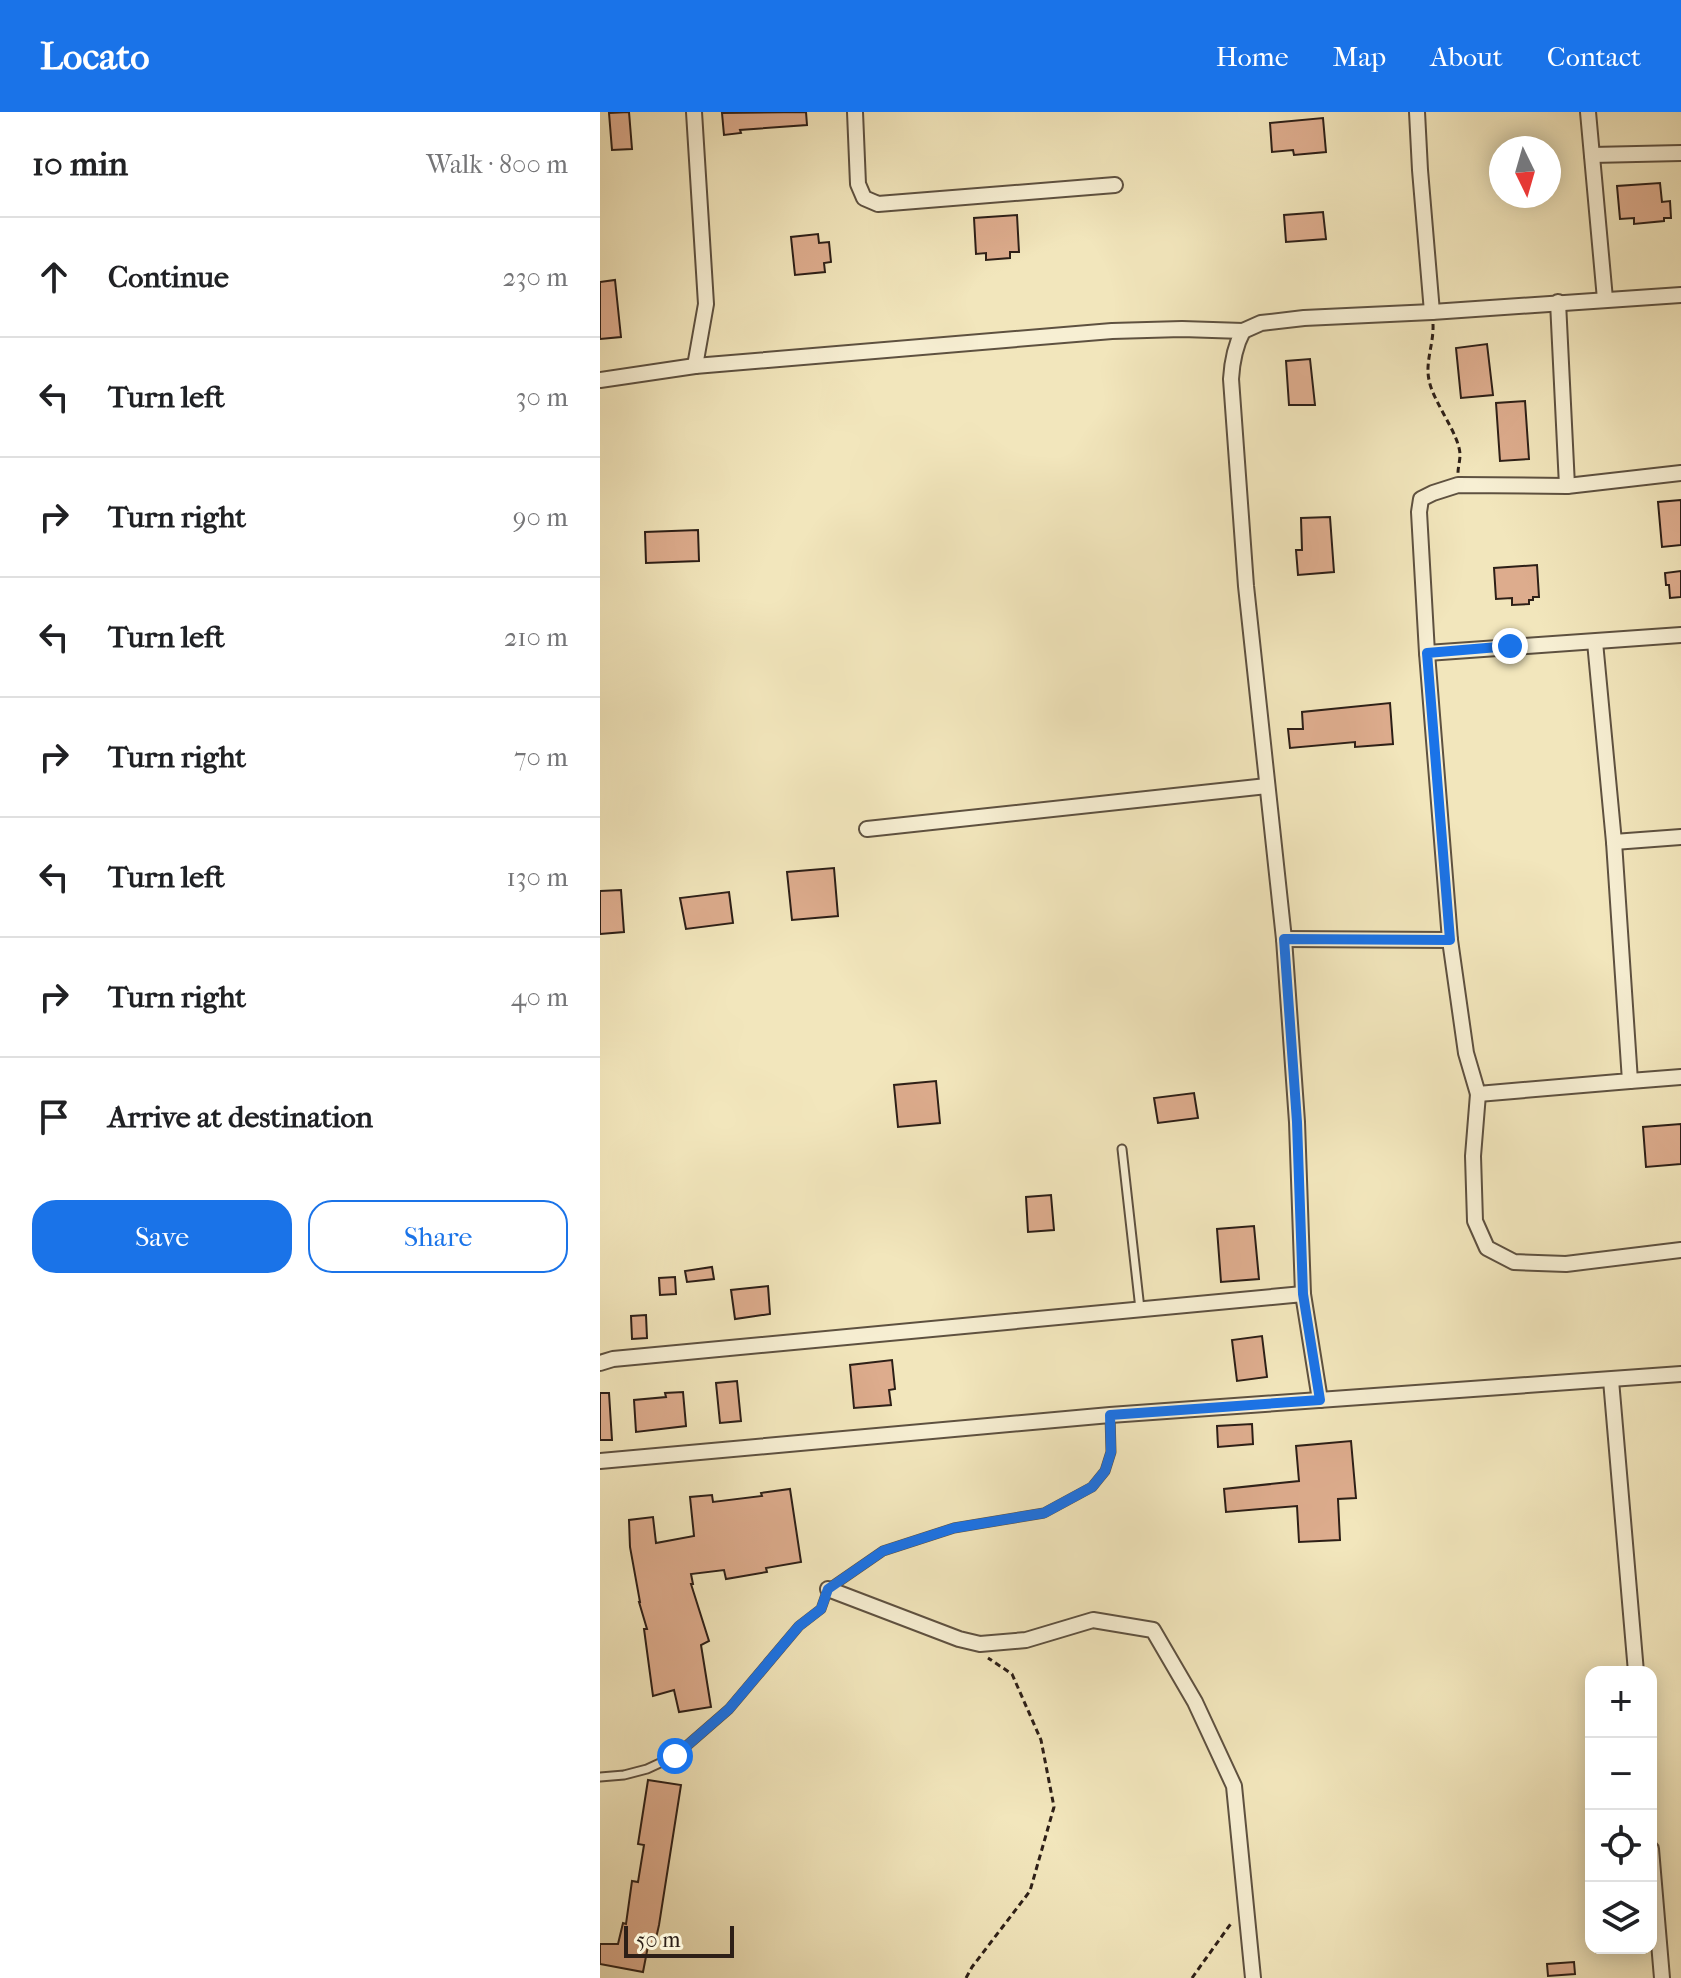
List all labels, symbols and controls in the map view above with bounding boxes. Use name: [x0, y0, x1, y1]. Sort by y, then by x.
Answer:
text: Locato: [40, 34, 150, 79]
text: Home: [1216, 40, 1289, 73]
text: Map: [1333, 40, 1386, 73]
text: About: [1430, 40, 1503, 73]
text: Contact: [1547, 40, 1641, 73]
north arrow: [1489, 136, 1561, 208]
text: 10 min: [32, 144, 128, 184]
text: Walk · 800 m: [426, 149, 568, 180]
icon: ahead: [32, 255, 76, 299]
text: Continue: [108, 260, 229, 295]
text: 230 m: [502, 262, 568, 293]
icon: left: [32, 375, 76, 419]
text: Turn left: [108, 380, 225, 415]
text: 30 m: [516, 382, 568, 413]
icon: right: [32, 495, 76, 539]
text: Turn right: [108, 500, 246, 535]
text: 90 m: [513, 502, 568, 533]
icon: left: [32, 615, 76, 659]
text: Turn left: [108, 620, 225, 655]
text: 210 m: [504, 622, 568, 653]
route end: [1492, 628, 1528, 664]
icon: right: [32, 735, 76, 779]
text: Turn right: [108, 740, 246, 775]
text: 70 m: [514, 742, 568, 773]
icon: left: [32, 855, 76, 899]
text: Turn left: [108, 860, 225, 895]
text: 130 m: [507, 862, 568, 893]
icon: right: [32, 975, 76, 1019]
text: Turn right: [108, 980, 246, 1015]
text: 40 m: [511, 982, 568, 1013]
icon: arrive: [32, 1095, 76, 1139]
text: Arrive at destination: [108, 1100, 373, 1135]
button: Save: [32, 1200, 292, 1273]
button: Share: [308, 1200, 568, 1273]
map controls: [1585, 1666, 1657, 1954]
button: +: [1585, 1666, 1657, 1738]
route start: [657, 1738, 693, 1774]
button: −: [1585, 1738, 1657, 1810]
button: locate: [1585, 1810, 1657, 1882]
button: layers: [1585, 1882, 1657, 1954]
scale bar: [624, 1922, 734, 1958]
text: 50 m: [636, 1927, 681, 1953]

